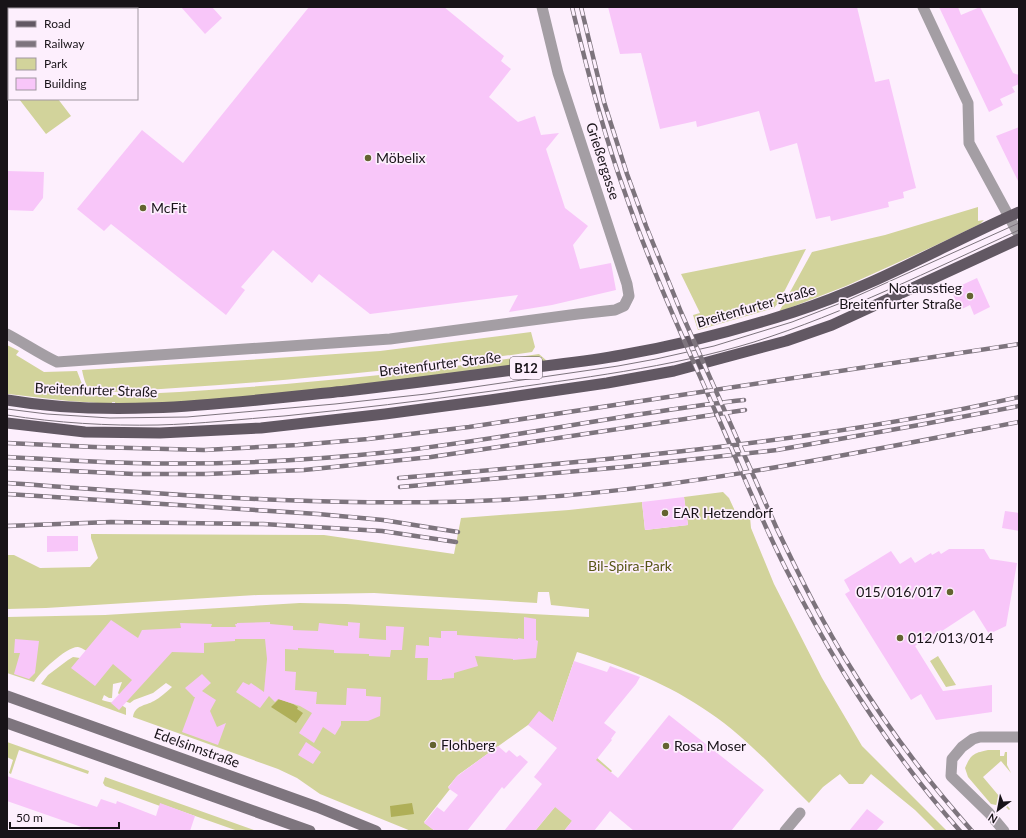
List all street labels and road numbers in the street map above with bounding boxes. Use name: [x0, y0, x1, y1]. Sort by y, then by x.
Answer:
street label: Grießergasse: [583, 120, 624, 202]
street label: Breitenfurter Straße: [694, 280, 817, 331]
street label: Breitenfurter Straße: [378, 348, 502, 379]
road number: B12: [510, 357, 542, 379]
street label: Breitenfurter Straße: [34, 379, 158, 400]
street label: Edelsinnstraße: [152, 724, 242, 771]

